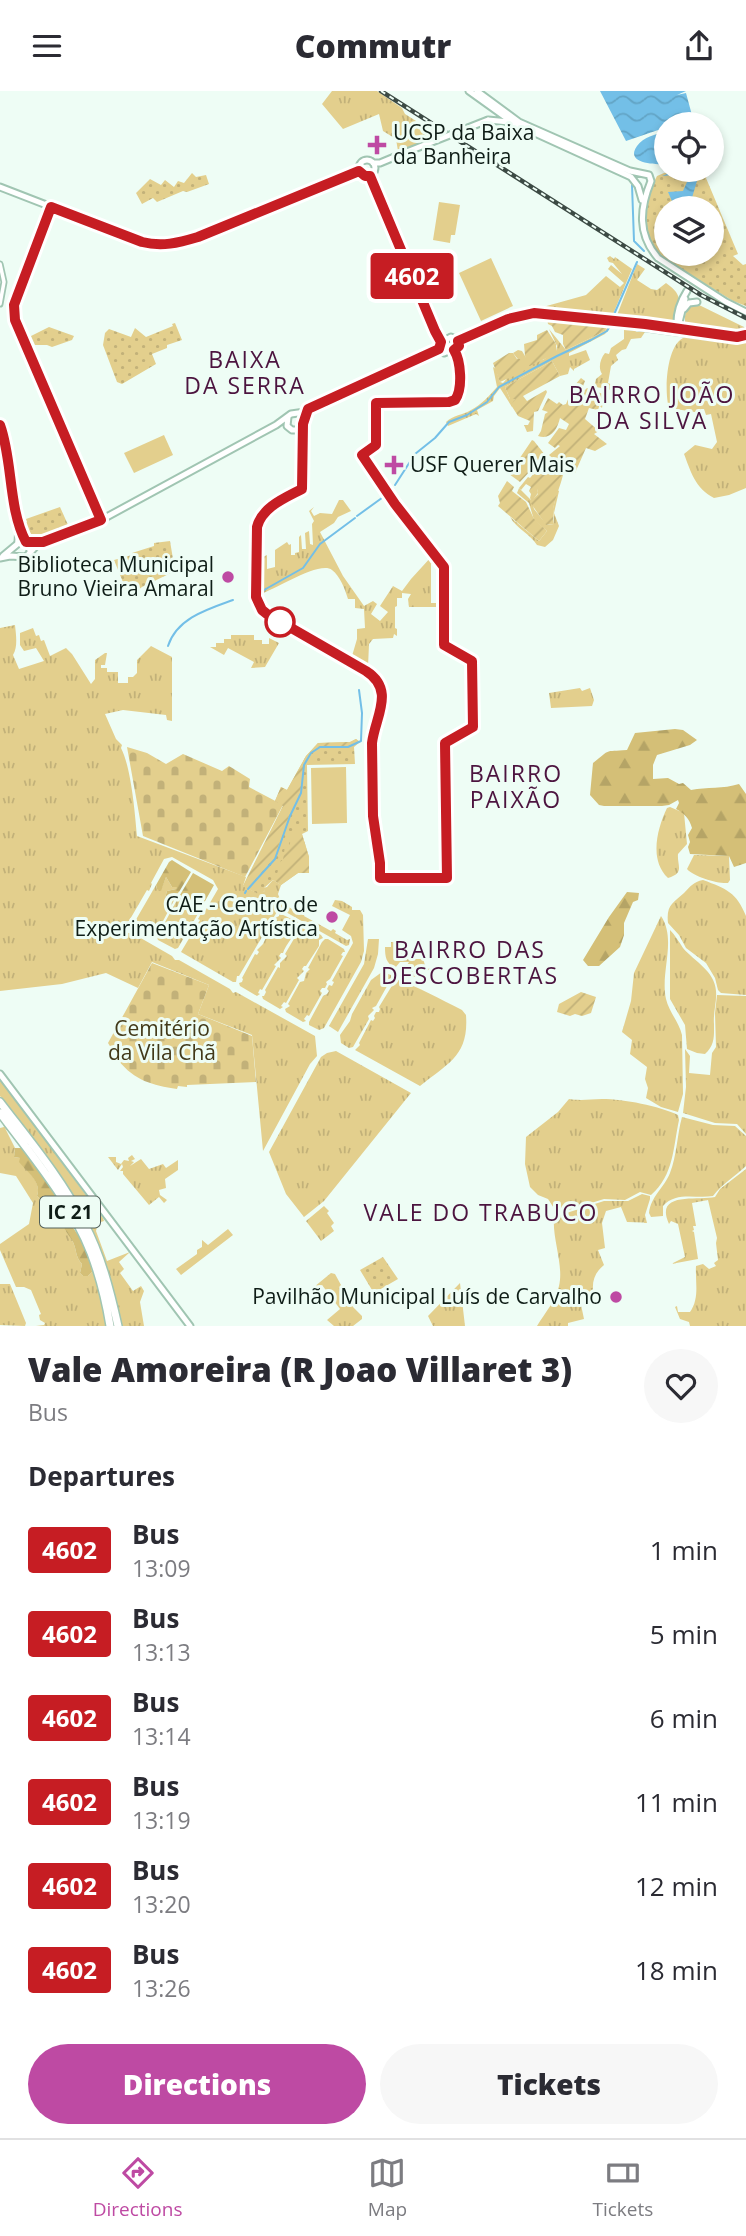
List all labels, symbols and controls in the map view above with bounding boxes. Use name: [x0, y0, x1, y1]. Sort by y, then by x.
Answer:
text: Commutr: [295, 24, 451, 67]
icon: menu: [28, 27, 66, 65]
icon: share: [680, 27, 718, 65]
map controls: [654, 112, 724, 266]
button: locate: [654, 112, 724, 182]
place label: UCSP da Baixa da Banheira: [393, 118, 534, 170]
marker: UCSP da Baixa da Banheira: [367, 135, 387, 155]
button: layers: [654, 196, 724, 266]
line badge: 4602: [363, 253, 461, 299]
text: 4602: [385, 259, 439, 292]
district label: BAIXA DA SERRA: [184, 343, 306, 401]
district label: BAIRRO JOÃO DA SILVA: [569, 378, 735, 436]
place label: USF Querer Mais: [410, 450, 574, 478]
marker: USF Querer Mais: [384, 455, 404, 475]
place label: Biblioteca Municipal Bruno Vieira Amaral: [17, 550, 214, 602]
marker: Biblioteca Municipal Bruno Vieira Amaral: [220, 569, 236, 585]
unlabelled marker: [265, 607, 295, 637]
district label: BAIRRO PAIXÃO: [469, 757, 563, 815]
place label: CAE - Centro de Experimentação Artística: [75, 890, 318, 942]
marker: CAE - Centro de Experimentação Artística: [324, 909, 340, 925]
district label: BAIRRO DAS DESCOBERTAS: [381, 933, 559, 991]
park label: Cemitério da Vila Chã: [108, 1014, 216, 1066]
district label: VALE DO TRABUCO: [364, 1196, 598, 1228]
road number: IC 21: [40, 1197, 100, 1227]
place label: Pavilhão Municipal Luís de Carvalho: [252, 1282, 602, 1310]
marker: Pavilhão Municipal Luís de Carvalho: [608, 1289, 624, 1305]
text: Vale Amoreira (R Joao Villaret 3): [28, 1347, 572, 1392]
button: heart: [644, 1349, 718, 1423]
text: Bus: [28, 1396, 68, 1428]
text: Departures: [28, 1458, 175, 1494]
text: Bus: [132, 1516, 179, 1552]
text: 1 min: [650, 1532, 718, 1568]
text: 4602: [42, 1533, 97, 1566]
text: 13:09: [132, 1552, 191, 1584]
text: Bus: [132, 1600, 179, 1636]
text: 5 min: [650, 1616, 718, 1652]
text: 4602: [42, 1617, 97, 1650]
text: 13:13: [132, 1636, 191, 1668]
text: Bus: [132, 1684, 179, 1720]
text: 6 min: [650, 1700, 718, 1736]
text: 4602: [42, 1701, 97, 1734]
text: 13:14: [132, 1720, 191, 1752]
text: Bus: [132, 1768, 179, 1804]
text: 11 min: [635, 1784, 718, 1820]
text: 4602: [42, 1785, 97, 1818]
text: 13:19: [132, 1804, 191, 1836]
text: Bus: [132, 1852, 179, 1888]
text: 12 min: [635, 1868, 718, 1904]
text: 4602: [42, 1869, 97, 1902]
text: 13:20: [132, 1888, 191, 1920]
text: Bus: [132, 1936, 179, 1972]
text: 18 min: [635, 1952, 718, 1988]
text: 4602: [42, 1953, 97, 1986]
text: 13:26: [132, 1972, 191, 2004]
button: Directions: [28, 2044, 366, 2124]
button: Tickets: [380, 2044, 718, 2124]
tab: Directions: [93, 2154, 183, 2222]
tab: Map: [368, 2154, 407, 2222]
tab: Tickets: [592, 2154, 653, 2222]

